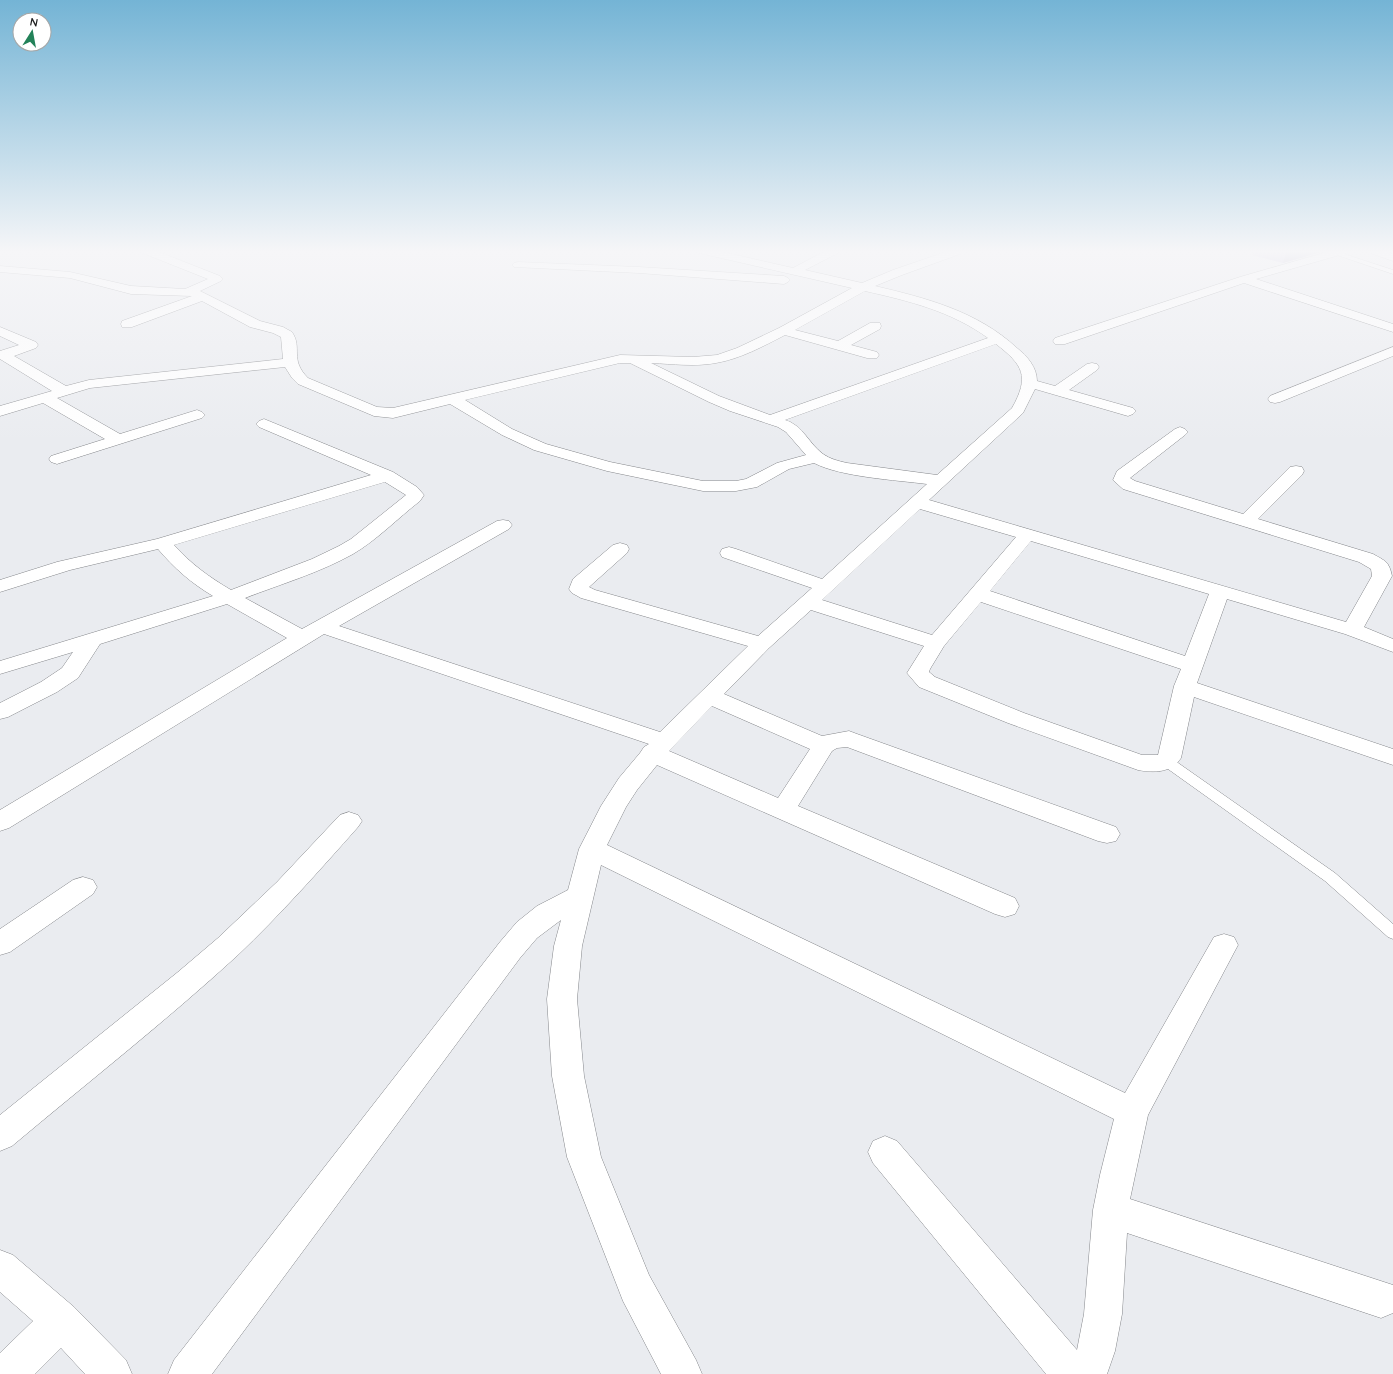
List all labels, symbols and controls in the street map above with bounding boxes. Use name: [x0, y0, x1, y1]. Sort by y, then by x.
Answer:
north arrow: [12, 12, 52, 52]
text: N: [29, 15, 39, 30]

